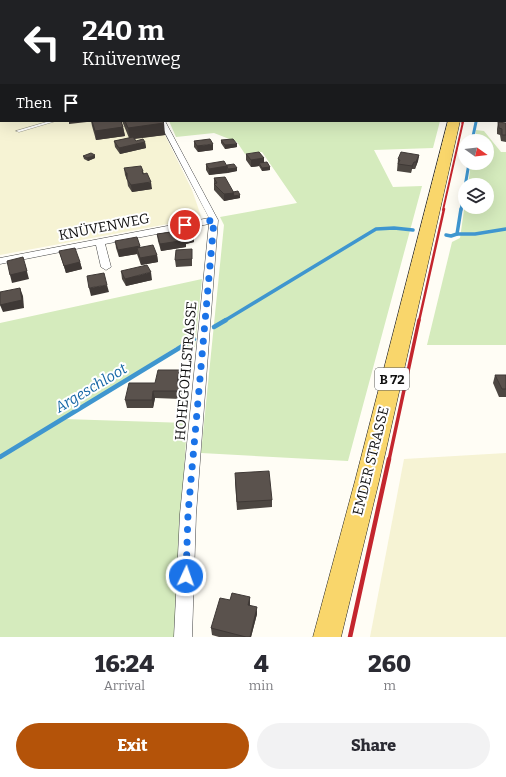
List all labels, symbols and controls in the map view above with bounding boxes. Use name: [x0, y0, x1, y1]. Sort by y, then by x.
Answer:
text: 240 m: [82, 14, 164, 47]
icon: left: [16, 16, 68, 68]
text: Knüvenweg: [82, 48, 181, 70]
icon: arrive: [60, 92, 82, 114]
text: Then: [16, 94, 52, 112]
north arrow: [458, 134, 494, 170]
map controls: [458, 134, 494, 214]
button: layers: [458, 178, 494, 214]
pin: [168, 208, 202, 242]
street label: KNÜVENWEG: [57, 210, 151, 244]
icon: arrive: [174, 214, 196, 236]
street label: HOHEGOHLSTRASSE: [171, 301, 201, 441]
water label: Argeschloot: [51, 359, 131, 417]
road number: B 72: [375, 368, 409, 390]
street label: EMDER STRASSE: [349, 405, 393, 517]
position arrow: [165, 555, 207, 597]
text: 16:24: [95, 650, 154, 678]
text: 4: [254, 650, 269, 678]
text: 260: [368, 650, 411, 678]
text: Arrival: [104, 678, 145, 693]
text: min: [249, 678, 273, 693]
text: m: [383, 678, 396, 693]
button: Exit: [16, 723, 249, 769]
button: Share: [257, 723, 490, 769]

